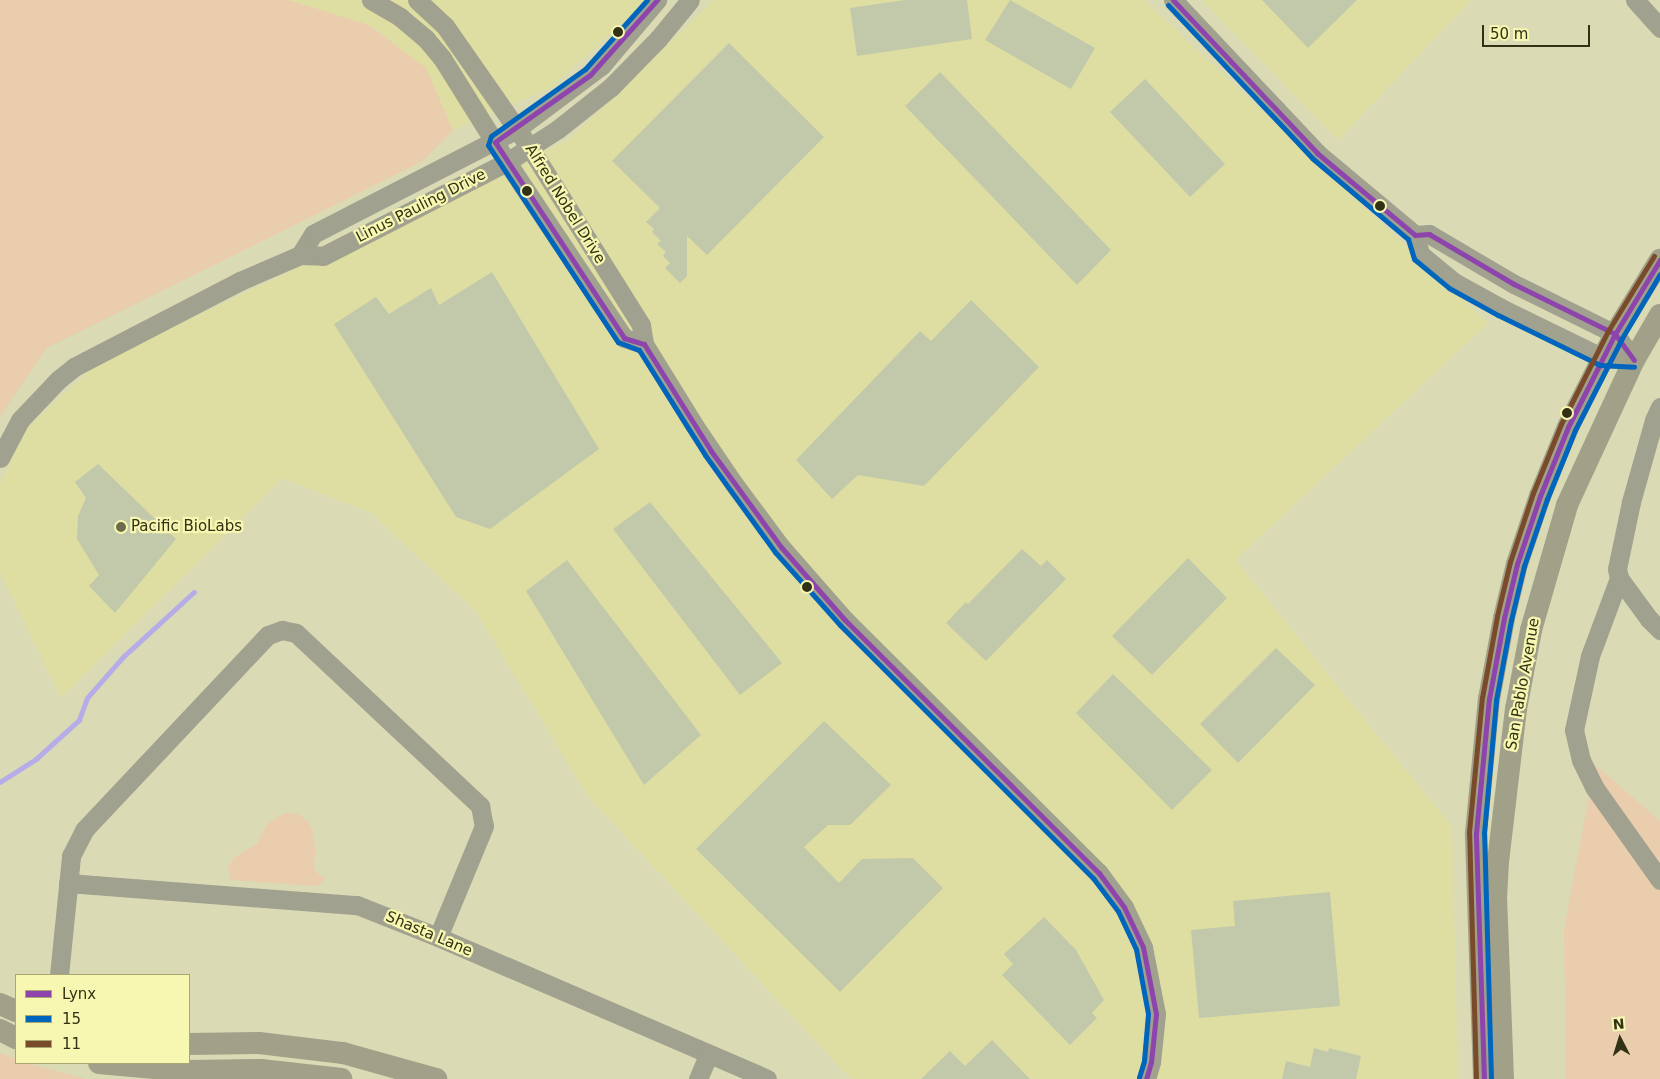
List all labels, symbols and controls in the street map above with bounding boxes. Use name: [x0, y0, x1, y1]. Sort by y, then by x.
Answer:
scale bar: [1485, 15, 1592, 47]
text: 50 m: [1490, 25, 1528, 43]
unlabelled marker: [613, 27, 623, 37]
street label: Alfred Nobel Drive: [521, 141, 609, 267]
street label: Linus Pauling Drive: [353, 165, 489, 247]
unlabelled marker: [522, 186, 532, 196]
unlabelled marker: [1375, 201, 1385, 211]
unlabelled marker: [1562, 408, 1572, 418]
place label: Pacific BioLabs: [131, 518, 242, 536]
marker: Pacific BioLabs: [115, 521, 127, 533]
unlabelled marker: [802, 582, 812, 592]
street label: San Pablo Avenue: [1503, 616, 1543, 752]
street label: Shasta Lane: [383, 908, 475, 960]
legend: [15, 974, 190, 1064]
text: Lynx: [62, 985, 96, 1003]
text: 15: [62, 1010, 81, 1028]
north arrow: [1595, 1014, 1645, 1064]
text: N: [1612, 1016, 1625, 1033]
text: 11: [62, 1035, 81, 1053]

